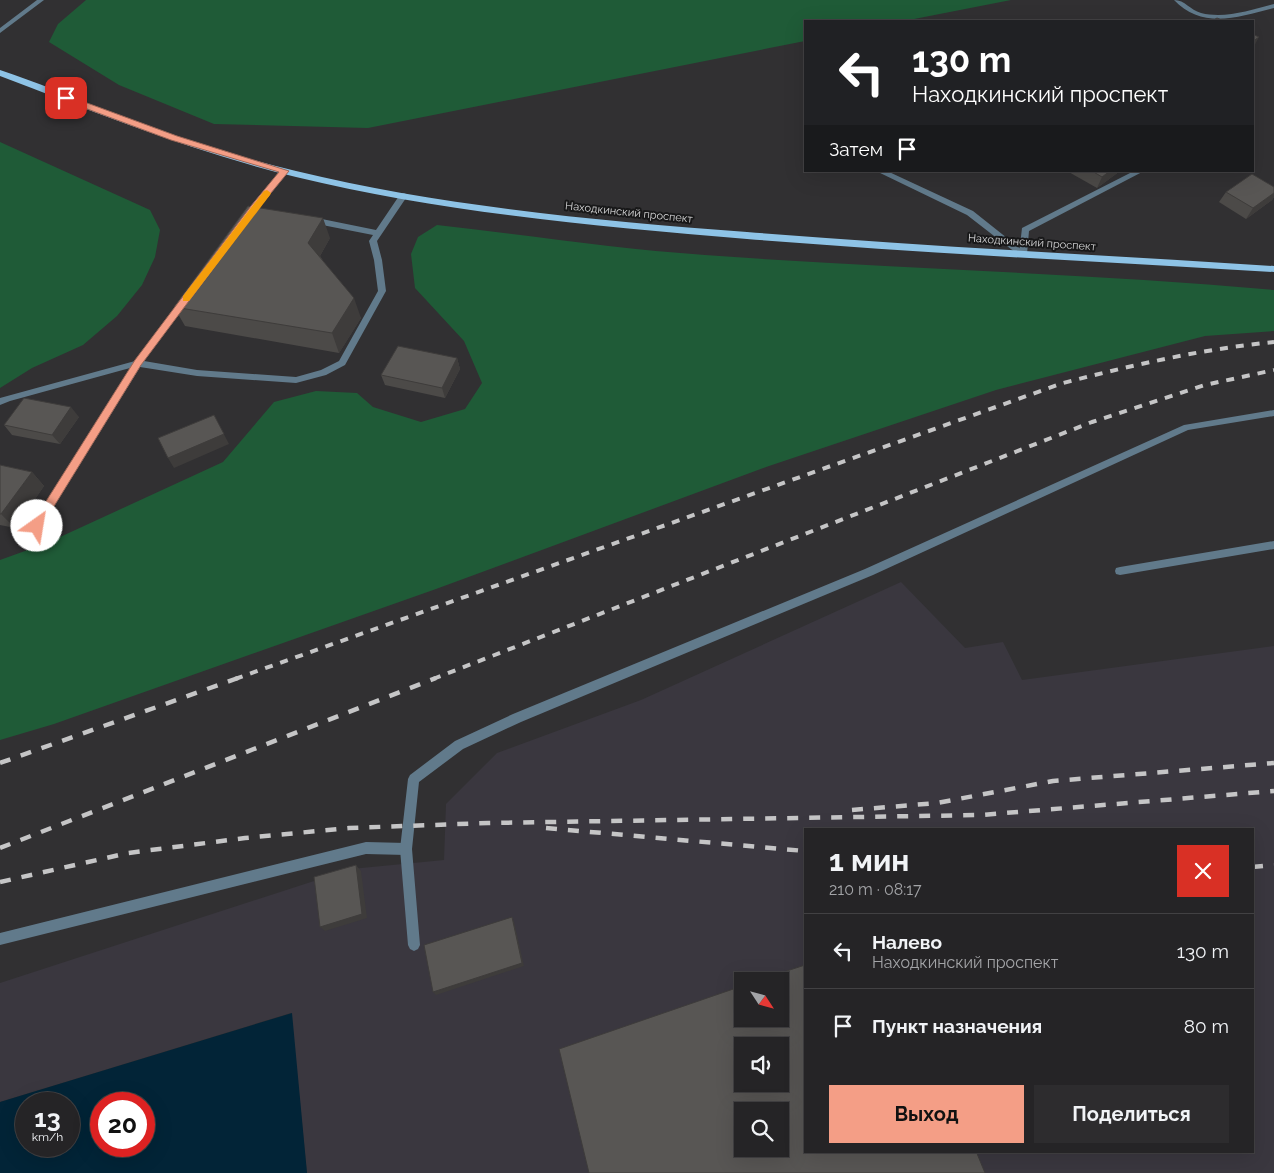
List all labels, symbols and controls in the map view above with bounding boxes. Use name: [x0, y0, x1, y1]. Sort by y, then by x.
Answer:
text: 130 m: [912, 39, 1011, 80]
icon: left: [829, 40, 894, 105]
pin: [45, 77, 87, 119]
text: Находкинский проспект: [912, 81, 1168, 107]
icon: arrive: [52, 84, 80, 112]
icon: arrive: [893, 135, 921, 163]
text: Затем: [829, 138, 883, 160]
street label: Находкинский проспект: [565, 199, 694, 226]
street label: Находкинский проспект: [968, 232, 1097, 254]
position arrow: [10, 499, 62, 551]
text: 1 мин: [829, 843, 909, 878]
button: close: [1177, 845, 1229, 897]
text: 210 m · 08:17: [829, 880, 922, 899]
text: Налево: [872, 931, 942, 953]
icon: left: [829, 937, 857, 965]
text: 130 m: [1177, 940, 1229, 962]
text: Находкинский проспект: [872, 953, 1058, 972]
north arrow: [734, 972, 789, 1028]
map controls: [734, 972, 789, 1157]
icon: arrive: [829, 1012, 857, 1040]
text: Пункт назначения: [872, 1015, 1042, 1037]
text: 80 m: [1184, 1015, 1229, 1037]
button: sound: [734, 1037, 789, 1092]
button: Выход: [829, 1085, 1024, 1143]
button: Поделиться: [1034, 1085, 1229, 1143]
speed limit sign: 20: [90, 1092, 155, 1157]
button: search: [734, 1102, 789, 1157]
text: 13: [34, 1103, 61, 1133]
text: km/h: [32, 1130, 63, 1144]

